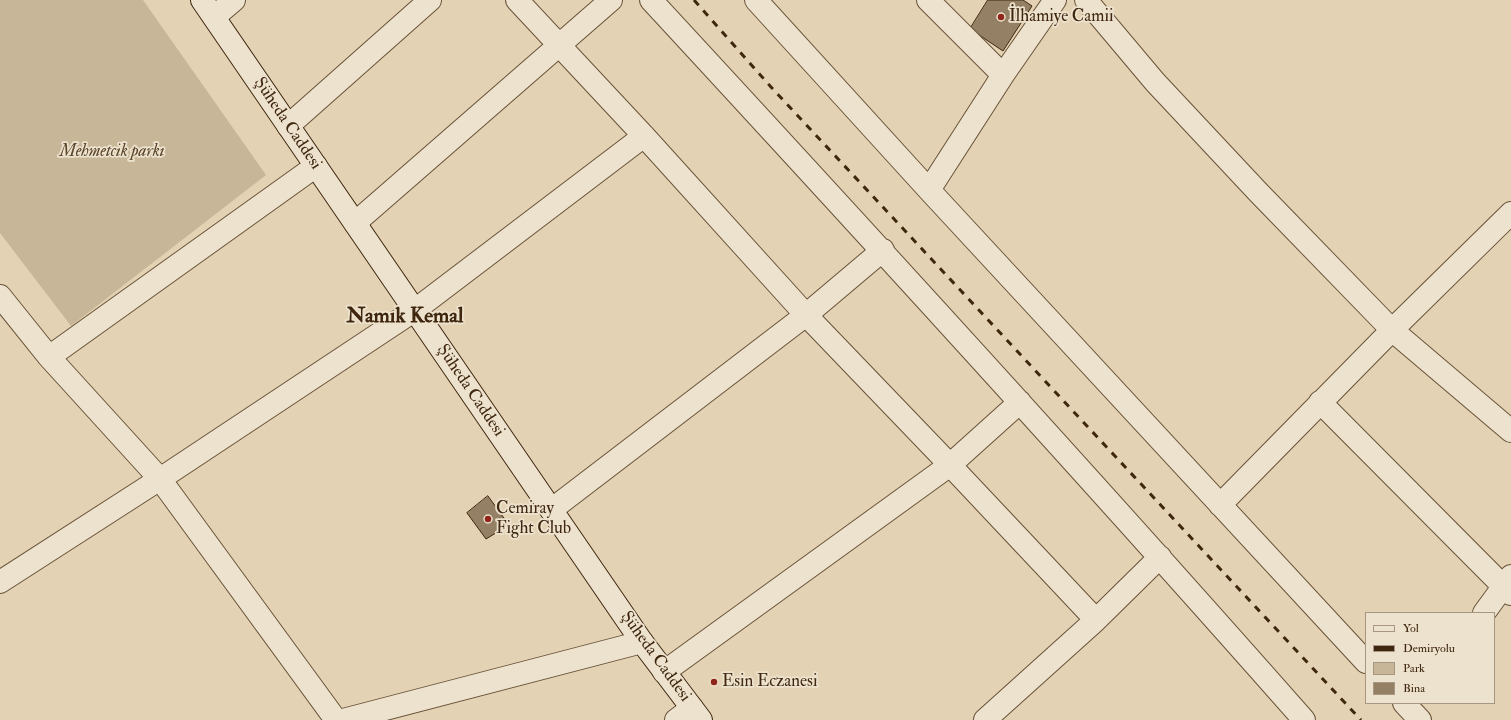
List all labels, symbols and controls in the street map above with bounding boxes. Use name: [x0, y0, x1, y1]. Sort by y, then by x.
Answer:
place label: İlhamiye Camii: [1009, 7, 1113, 27]
marker: İlhamiye Camii: [996, 12, 1006, 22]
street label: Şüheda Caddesi: [249, 74, 325, 174]
park label: Mehmetcik parkı: [60, 142, 164, 162]
district label: Namık Kemal: [347, 304, 463, 330]
street label: Şüheda Caddesi: [432, 341, 508, 441]
place label: Cemiray Fight Club: [496, 499, 571, 539]
marker: Cemiray Fight Club: [483, 514, 493, 524]
street label: Şüheda Caddesi: [615, 608, 695, 706]
legend: [1365, 612, 1495, 704]
text: Yol: [1403, 621, 1419, 636]
text: Demiryolu: [1403, 641, 1455, 656]
text: Park: [1403, 661, 1425, 676]
place label: Esin Eczanesi: [722, 672, 817, 692]
marker: Esin Eczanesi: [709, 677, 719, 687]
text: Bina: [1403, 681, 1425, 696]

